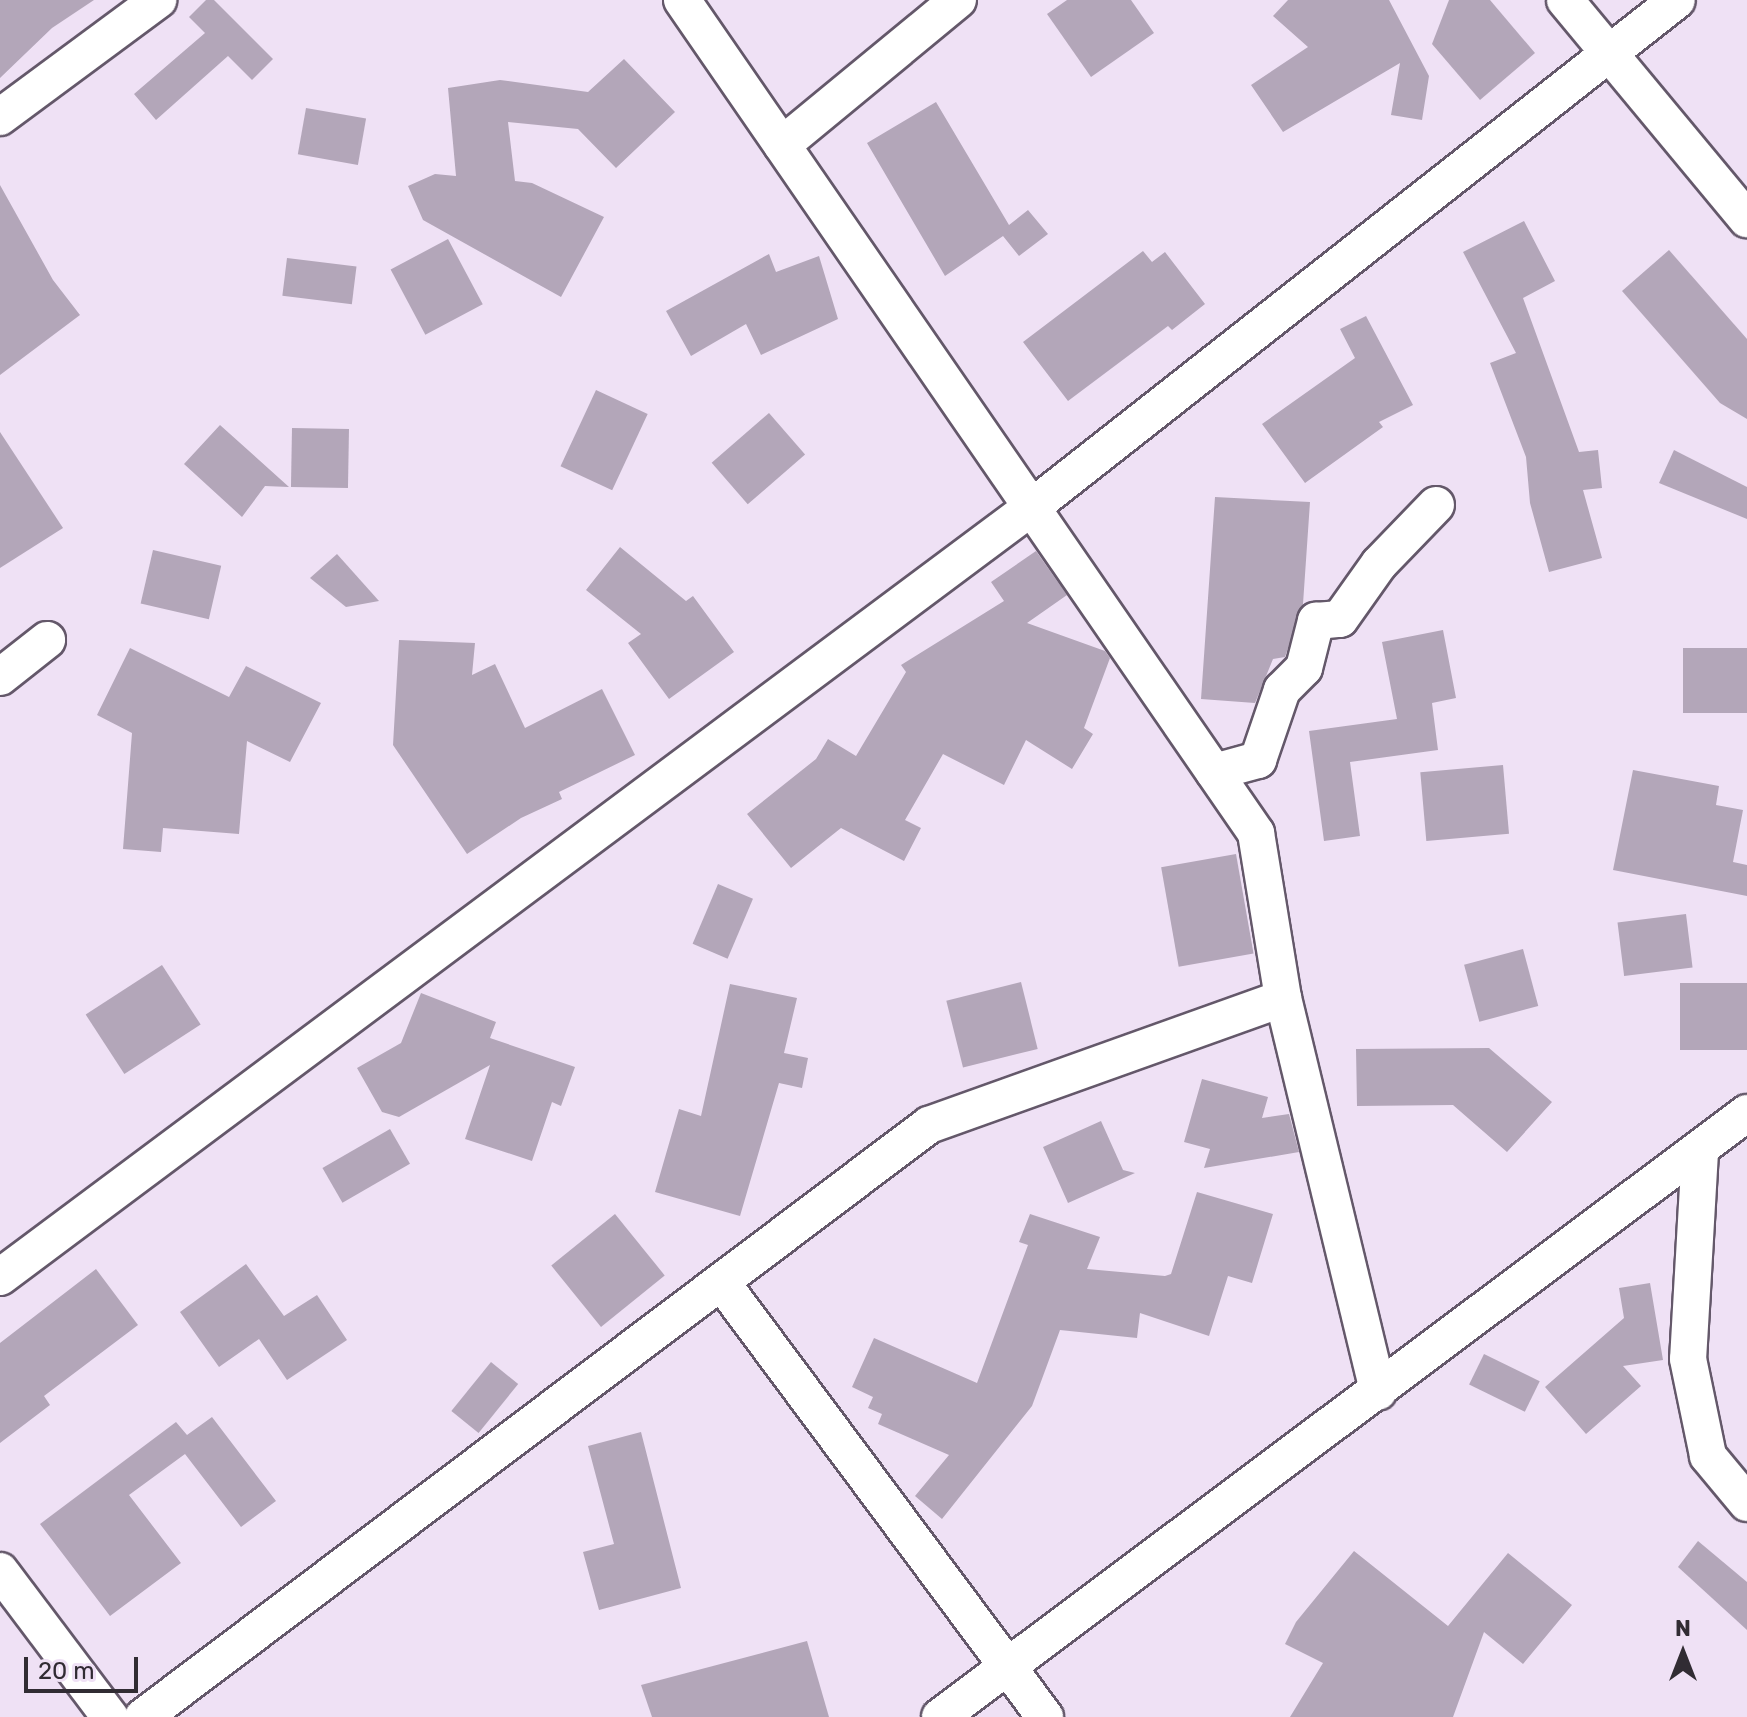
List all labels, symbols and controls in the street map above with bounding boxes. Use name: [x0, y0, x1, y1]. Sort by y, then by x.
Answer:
north arrow: [1643, 1613, 1723, 1693]
text: N: [1675, 1615, 1691, 1642]
scale bar: [28, 1641, 142, 1691]
text: 20 m: [38, 1657, 95, 1685]

